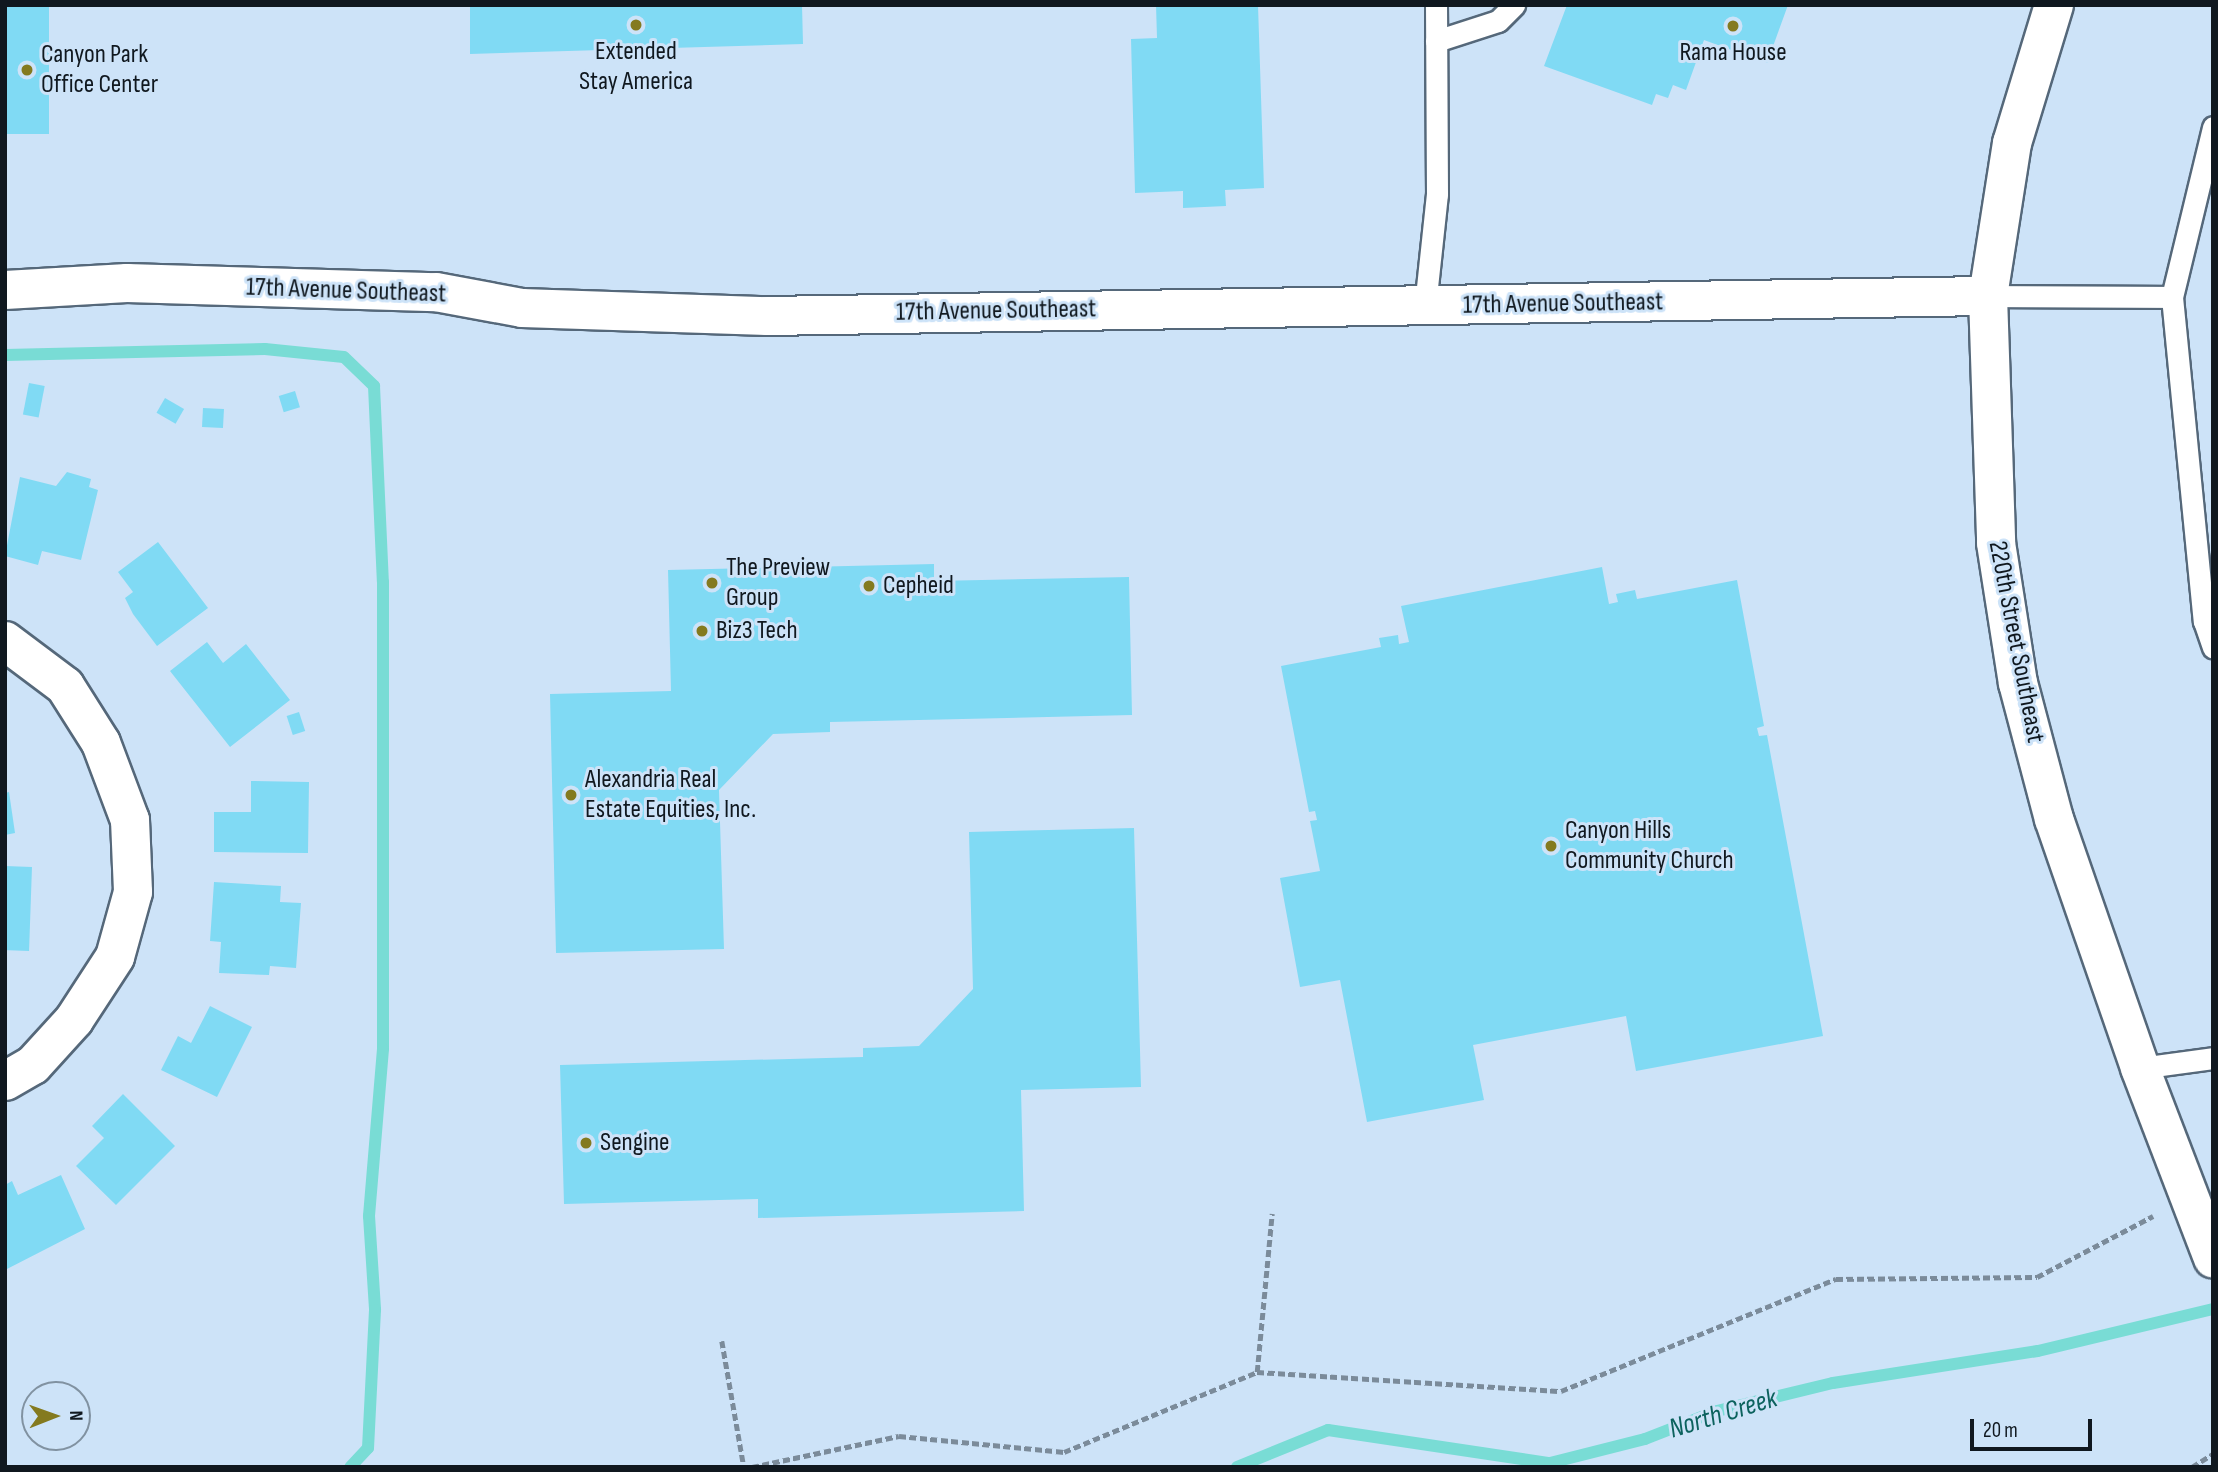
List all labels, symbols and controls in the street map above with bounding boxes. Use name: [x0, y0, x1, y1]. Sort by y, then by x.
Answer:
marker: Extended Stay America: [628, 17, 644, 33]
marker: Rama House: [1725, 18, 1741, 34]
place label: Extended Stay America: [579, 36, 693, 98]
place label: Rama House: [1679, 37, 1787, 69]
place label: Canyon Park Office Center: [41, 39, 158, 100]
marker: Canyon Park Office Center: [19, 62, 35, 78]
street label: 17th Avenue Southeast: [245, 272, 447, 310]
street label: 17th Avenue Southeast: [1463, 287, 1663, 321]
street label: 17th Avenue Southeast: [896, 294, 1096, 328]
street label: 220th Street Southeast: [1981, 539, 2051, 745]
place label: The Preview Group: [726, 552, 830, 614]
place label: Cepheid: [883, 570, 954, 602]
marker: The Preview Group: [704, 575, 720, 591]
marker: Cepheid: [861, 578, 877, 594]
place label: Biz3 Tech: [716, 615, 798, 647]
marker: Biz3 Tech: [694, 623, 710, 639]
place label: Alexandria Real Estate Equities, Inc.: [585, 764, 756, 826]
marker: Alexandria Real Estate Equities, Inc.: [563, 787, 579, 803]
place label: Canyon Hills Community Church: [1565, 815, 1734, 876]
marker: Canyon Hills Community Church: [1543, 838, 1559, 854]
place label: Sengine: [600, 1127, 669, 1159]
marker: Sengine: [578, 1135, 594, 1151]
north arrow: [21, 1381, 91, 1451]
water label: North Creek: [1665, 1382, 1781, 1446]
scale bar: [1973, 1406, 2096, 1450]
text: N: [64, 1410, 87, 1421]
text: 20 m: [1983, 1418, 2018, 1443]

